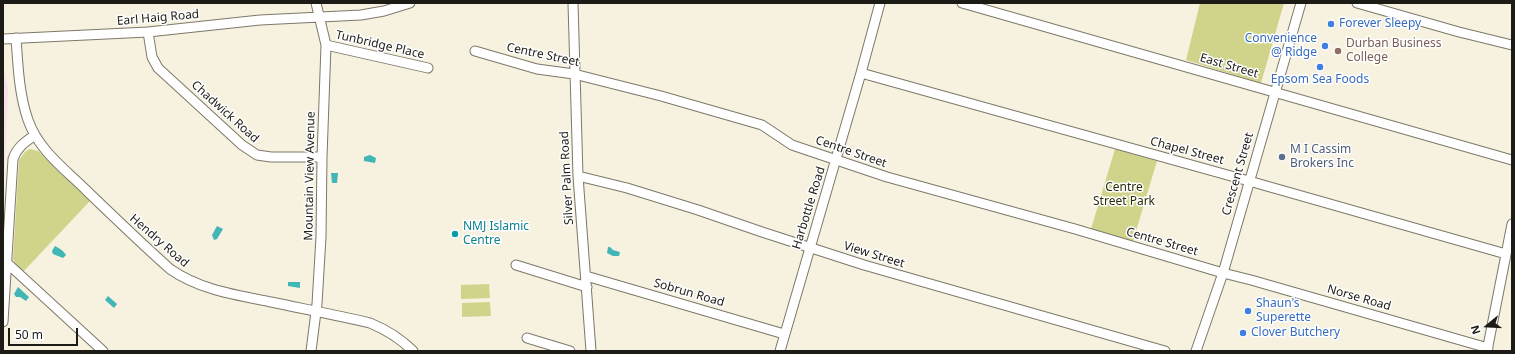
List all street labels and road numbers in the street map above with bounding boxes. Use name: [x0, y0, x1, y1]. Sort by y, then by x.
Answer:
street label: Earl Haig Road: [116, 7, 200, 29]
street label: Tunbridge Place: [334, 28, 426, 62]
street label: Centre Street: [505, 40, 581, 70]
street label: East Street: [1198, 51, 1260, 81]
street label: Chadwick Road: [188, 78, 262, 146]
street label: Mountain View Avenue: [302, 111, 318, 241]
street label: Silver Palm Road: [557, 131, 577, 225]
street label: Crescent Street: [1219, 131, 1257, 217]
street label: Centre Street: [814, 133, 888, 171]
street label: Chapel Street: [1149, 134, 1225, 168]
street label: Harbottle Road: [790, 165, 828, 251]
street label: Hendry Road: [127, 211, 191, 271]
street label: Centre Street: [1124, 225, 1200, 259]
street label: View Street: [842, 239, 906, 271]
street label: Sobrun Road: [652, 276, 726, 310]
street label: Norse Road: [1325, 282, 1393, 314]

